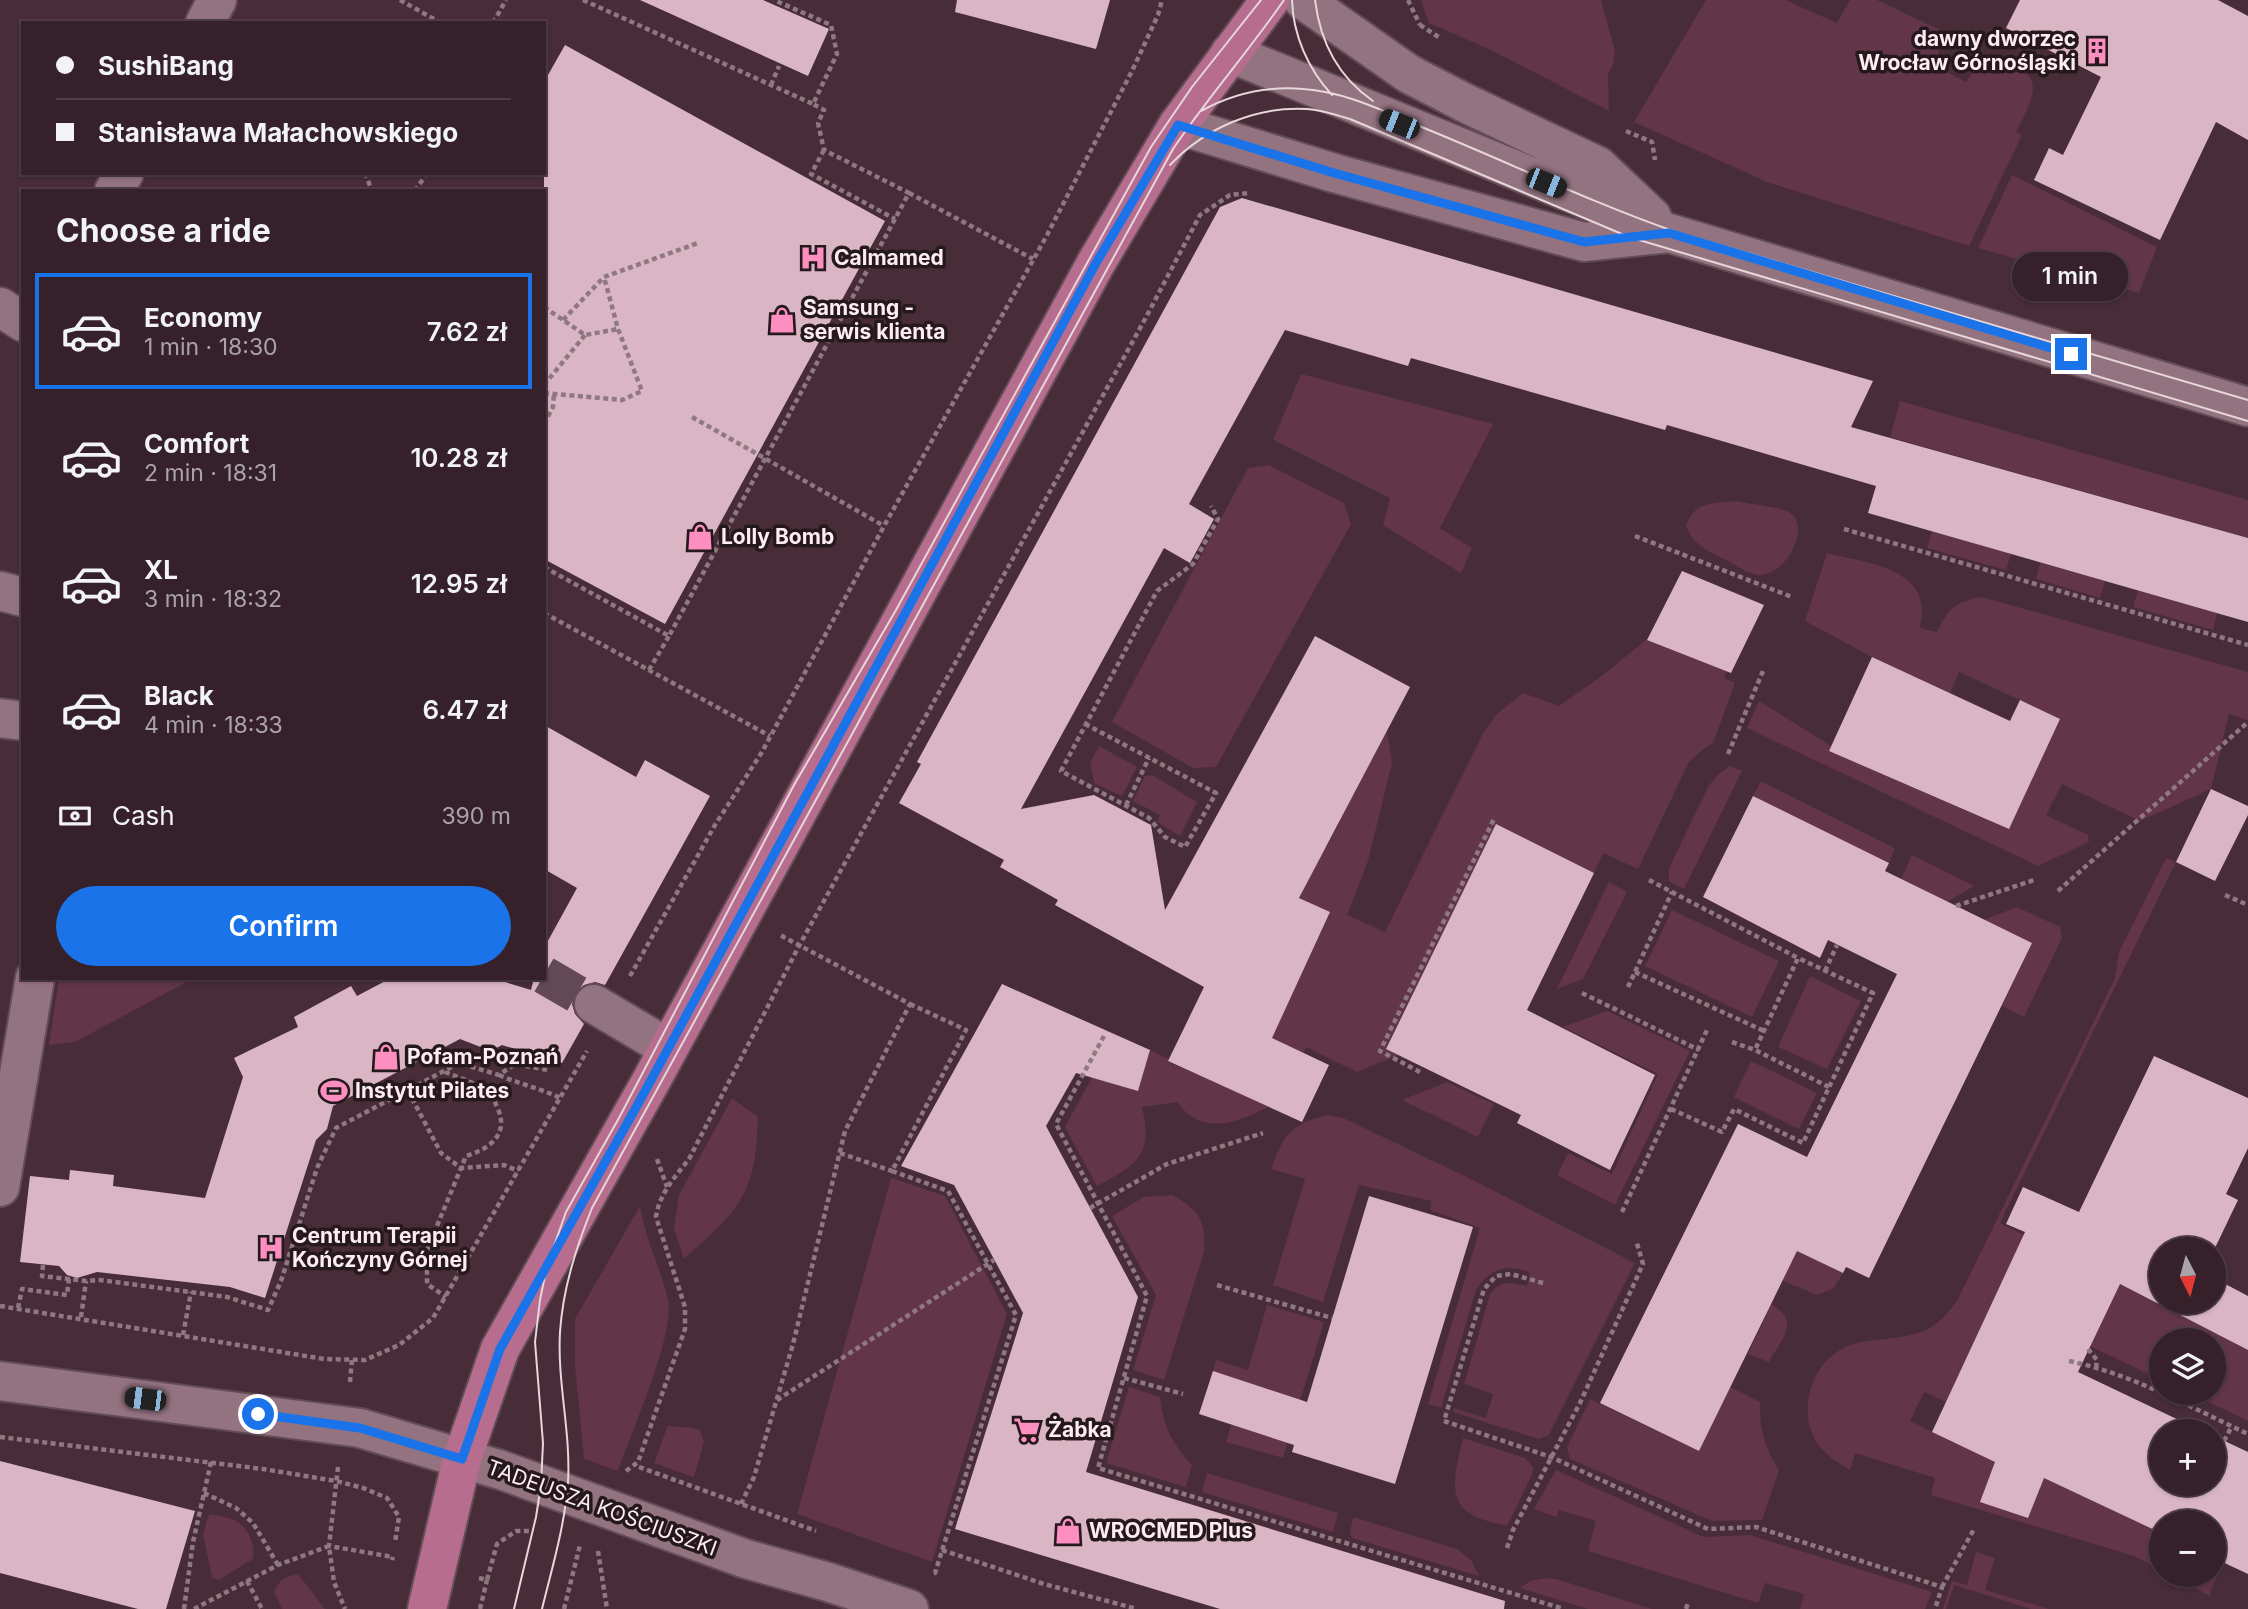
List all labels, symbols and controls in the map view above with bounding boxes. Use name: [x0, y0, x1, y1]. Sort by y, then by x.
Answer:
place label: dawny dworzec Wrocław Górnośląski: [1858, 26, 2076, 75]
building icon: dawny dworzec Wrocław Górnośląski: [2082, 36, 2112, 66]
text: SushiBang: [98, 50, 234, 81]
car: [1376, 106, 1423, 142]
text: Stanisława Małachowskiego: [98, 117, 458, 148]
car: [1523, 165, 1570, 201]
text: Choose a ride: [56, 211, 271, 250]
hospital icon: Calmamed: [798, 243, 828, 273]
place label: Calmamed: [834, 245, 944, 270]
callout: 1 min: [2013, 252, 2129, 302]
text: 1 min: [2042, 262, 2098, 290]
place label: Samsung - serwis klienta: [803, 295, 945, 344]
icon: car: [60, 300, 123, 363]
text: Economy: [144, 302, 262, 333]
shop icon: Samsung - serwis klienta: [767, 305, 797, 335]
text: 7.62 zł: [427, 316, 507, 347]
text: 1 min · 18:30: [144, 333, 278, 361]
route end: [2055, 338, 2087, 370]
icon: car: [60, 426, 123, 489]
text: Comfort: [144, 428, 249, 459]
text: 10.28 zł: [410, 442, 507, 473]
text: 2 min · 18:31: [144, 459, 277, 487]
shop icon: Lolly Bomb: [685, 522, 715, 552]
place label: Lolly Bomb: [721, 524, 834, 549]
icon: car: [60, 552, 123, 615]
text: XL: [144, 554, 178, 585]
text: 12.95 zł: [411, 568, 507, 599]
text: 3 min · 18:32: [144, 585, 282, 613]
icon: car: [60, 678, 123, 741]
text: Black: [144, 680, 214, 711]
text: 6.47 zł: [423, 694, 507, 725]
text: 4 min · 18:33: [144, 711, 283, 739]
icon: cash: [56, 797, 94, 835]
text: Cash: [112, 800, 175, 831]
text: 390 m: [441, 802, 511, 830]
button: Confirm: [56, 886, 511, 966]
shop icon: Pofam-Poznań: [371, 1042, 401, 1072]
place label: Pofam-Poznań: [407, 1044, 559, 1069]
sports icon: Instytut Pilates: [319, 1076, 349, 1106]
place label: Instytut Pilates: [355, 1078, 509, 1103]
place label: Centrum Terapii Kończyny Górnej: [292, 1223, 468, 1272]
hospital icon: Centrum Terapii Kończyny Górnej: [256, 1233, 286, 1263]
north arrow: [2149, 1237, 2226, 1314]
map controls: [2149, 1237, 2226, 1587]
button: layers: [2149, 1328, 2226, 1405]
car: [123, 1386, 168, 1412]
route start: [242, 1398, 274, 1430]
supermarket icon: Żabka: [1012, 1415, 1042, 1445]
place label: Żabka: [1048, 1416, 1112, 1442]
button: +: [2149, 1419, 2226, 1496]
street label: TADEUSZA KOŚCIUSZKI: [484, 1453, 721, 1561]
button: −: [2149, 1510, 2226, 1587]
shop icon: WROCMED Plus: [1053, 1516, 1083, 1546]
place label: WROCMED Plus: [1089, 1518, 1253, 1543]

